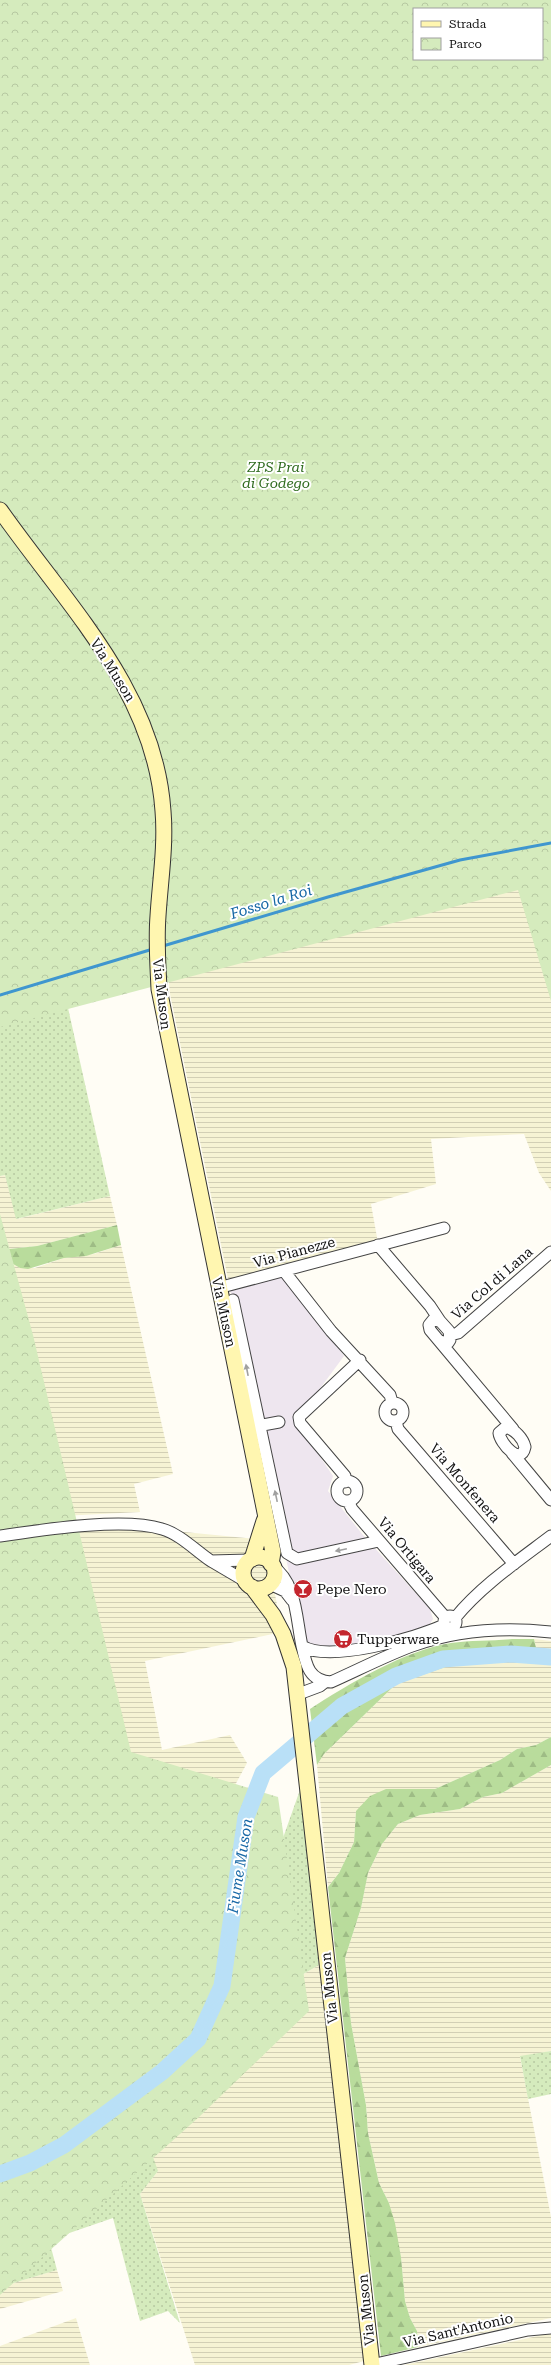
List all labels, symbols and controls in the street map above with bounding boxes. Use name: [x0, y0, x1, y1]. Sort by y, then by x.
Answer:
legend: [413, 8, 543, 60]
text: Strada: [449, 17, 487, 31]
text: Parco: [449, 37, 482, 51]
park label: ZPS Prai di Godego: [242, 459, 310, 491]
street label: Via Muson: [87, 635, 139, 705]
water label: Fosso la Roi: [227, 881, 314, 923]
street label: Via Muson: [150, 957, 174, 1031]
street label: Via Pianezze: [251, 1233, 337, 1271]
street label: Via Col di Lana: [448, 1243, 536, 1322]
street label: Via Muson: [209, 1275, 239, 1349]
one-way arrow: [244, 1364, 250, 1376]
street label: Via Monfenera: [426, 1440, 504, 1526]
one-way arrow: [272, 1490, 278, 1503]
street label: Via Ortigara: [375, 1514, 439, 1586]
one-way arrow: [335, 1547, 347, 1553]
bar icon: Pepe Nero: [292, 1578, 314, 1600]
place label: Pepe Nero: [317, 1581, 387, 1597]
supermarket icon: Tupperware: [332, 1628, 354, 1650]
place label: Tupperware: [357, 1631, 440, 1647]
water label: Fiume Muson: [223, 1817, 256, 1916]
street label: Via Muson: [317, 1952, 341, 2024]
street label: Via Muson: [354, 2274, 378, 2346]
street label: Via Sant'Antonio: [401, 2310, 515, 2350]

